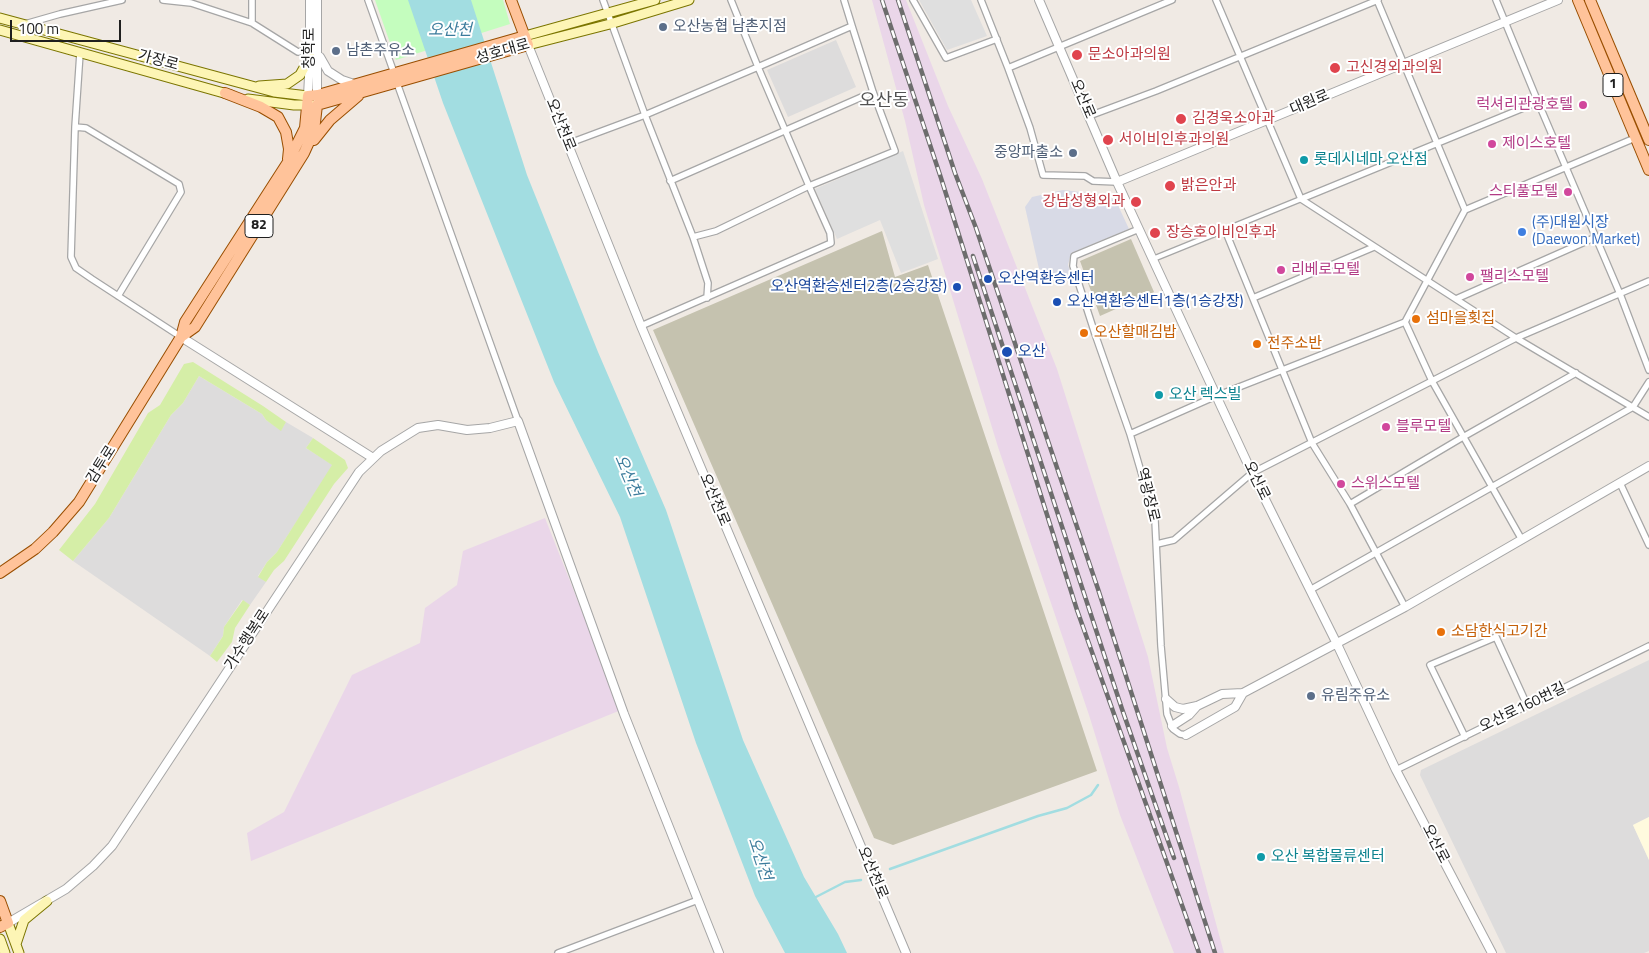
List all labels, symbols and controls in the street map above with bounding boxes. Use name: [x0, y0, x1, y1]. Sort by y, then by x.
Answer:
scale bar: [12, 10, 124, 42]
text: 100 m: [18, 17, 59, 40]
place label: 오산농협 남촌지점: [673, 18, 787, 36]
water label: 오산천: [428, 21, 472, 41]
marker: 오산농협 남촌지점: [657, 21, 669, 33]
street label: 청학로: [301, 27, 319, 69]
street label: 성호대로: [474, 36, 532, 68]
place label: 남촌주유소: [346, 42, 415, 60]
marker: 남촌주유소: [330, 45, 342, 57]
place label: 문소아과의원: [1088, 46, 1171, 64]
street label: 가장로: [136, 47, 180, 75]
marker: 문소아과의원: [1070, 48, 1084, 62]
place label: 고신경외과의원: [1346, 59, 1443, 77]
marker: 고신경외과의원: [1328, 61, 1342, 75]
road number: 1: [1603, 74, 1623, 96]
street label: 오산로: [1066, 76, 1098, 122]
street label: 대원로: [1287, 87, 1333, 119]
district label: 오산동: [859, 91, 909, 113]
street label: 오산천로: [541, 96, 579, 154]
place label: 럭셔리관광호텔: [1476, 96, 1573, 114]
marker: 럭셔리관광호텔: [1577, 99, 1589, 111]
place label: 김경욱소아과: [1192, 110, 1275, 128]
marker: 김경욱소아과: [1174, 112, 1188, 126]
place label: 서이비인후과의원: [1119, 131, 1229, 149]
marker: 서이비인후과의원: [1101, 133, 1115, 147]
place label: 제이스호텔: [1502, 135, 1571, 153]
marker: 제이스호텔: [1486, 138, 1498, 150]
place label: 중앙파출소: [994, 144, 1063, 162]
marker: 중앙파출소: [1067, 147, 1079, 159]
place label: 롯데시네마 오산점: [1314, 151, 1428, 169]
marker: 롯데시네마 오산점: [1298, 154, 1310, 166]
place label: 밝은안과: [1181, 177, 1236, 195]
marker: 밝은안과: [1163, 179, 1177, 193]
place label: 스티풀모텔: [1489, 183, 1558, 201]
marker: 스티풀모텔: [1562, 186, 1574, 198]
place label: 강남성형외과: [1042, 193, 1125, 211]
marker: 강남성형외과: [1129, 195, 1143, 209]
place label: (주)대원시장 (Daewon Market): [1532, 214, 1640, 249]
road number: 82: [245, 215, 273, 238]
place label: 장승호이비인후과: [1166, 224, 1276, 242]
marker: 장승호이비인후과: [1148, 226, 1162, 240]
marker: (주)대원시장 (Daewon Market): [1516, 226, 1528, 238]
place label: 리베로모텔: [1291, 261, 1360, 279]
marker: 리베로모텔: [1275, 264, 1287, 276]
place label: 팰리스모텔: [1480, 268, 1549, 286]
place label: 오산역환승센터: [998, 270, 1095, 288]
marker: 팰리스모텔: [1464, 271, 1476, 283]
marker: 오산역환승센터: [982, 273, 994, 285]
place label: 오산역환승센터2층(2승강장): [770, 278, 947, 296]
marker: 오산역환승센터2층(2승강장): [951, 281, 963, 293]
place label: 오산역환승센터1층(1승강장): [1067, 293, 1244, 311]
marker: 오산역환승센터1층(1승강장): [1051, 296, 1063, 308]
place label: 섬마을횟집: [1426, 310, 1495, 328]
marker: 섬마을횟집: [1410, 313, 1422, 325]
place label: 오산할매김밥: [1094, 324, 1177, 342]
marker: 오산할매김밥: [1078, 327, 1090, 339]
place label: 전주소반: [1267, 335, 1322, 353]
marker: 전주소반: [1251, 338, 1263, 350]
place label: 오산: [1018, 343, 1046, 361]
marker: 오산: [1000, 345, 1014, 359]
place label: 오산 렉스빌: [1169, 386, 1241, 404]
marker: 오산 렉스빌: [1153, 389, 1165, 401]
place label: 블루모텔: [1396, 418, 1451, 436]
marker: 블루모텔: [1380, 421, 1392, 433]
street label: 감투로: [83, 443, 121, 487]
water label: 오산천: [610, 452, 644, 500]
street label: 오산로: [1239, 458, 1273, 504]
street label: 역광장로: [1132, 466, 1162, 524]
street label: 오산천로: [695, 471, 733, 529]
place label: 스위스모텔: [1351, 475, 1420, 493]
marker: 스위스모텔: [1335, 478, 1347, 490]
street label: 가수행복로: [222, 606, 274, 674]
place label: 소담한식고기간: [1451, 623, 1548, 641]
marker: 소담한식고기간: [1435, 626, 1447, 638]
street label: 오산로160번길: [1477, 679, 1569, 737]
place label: 유림주유소: [1321, 687, 1390, 705]
marker: 유림주유소: [1305, 690, 1317, 702]
street label: 오산로: [1418, 821, 1452, 867]
water label: 오산천: [743, 835, 775, 883]
street label: 오산천로: [853, 844, 891, 902]
place label: 오산 복합물류센터: [1271, 848, 1385, 866]
marker: 오산 복합물류센터: [1255, 851, 1267, 863]

